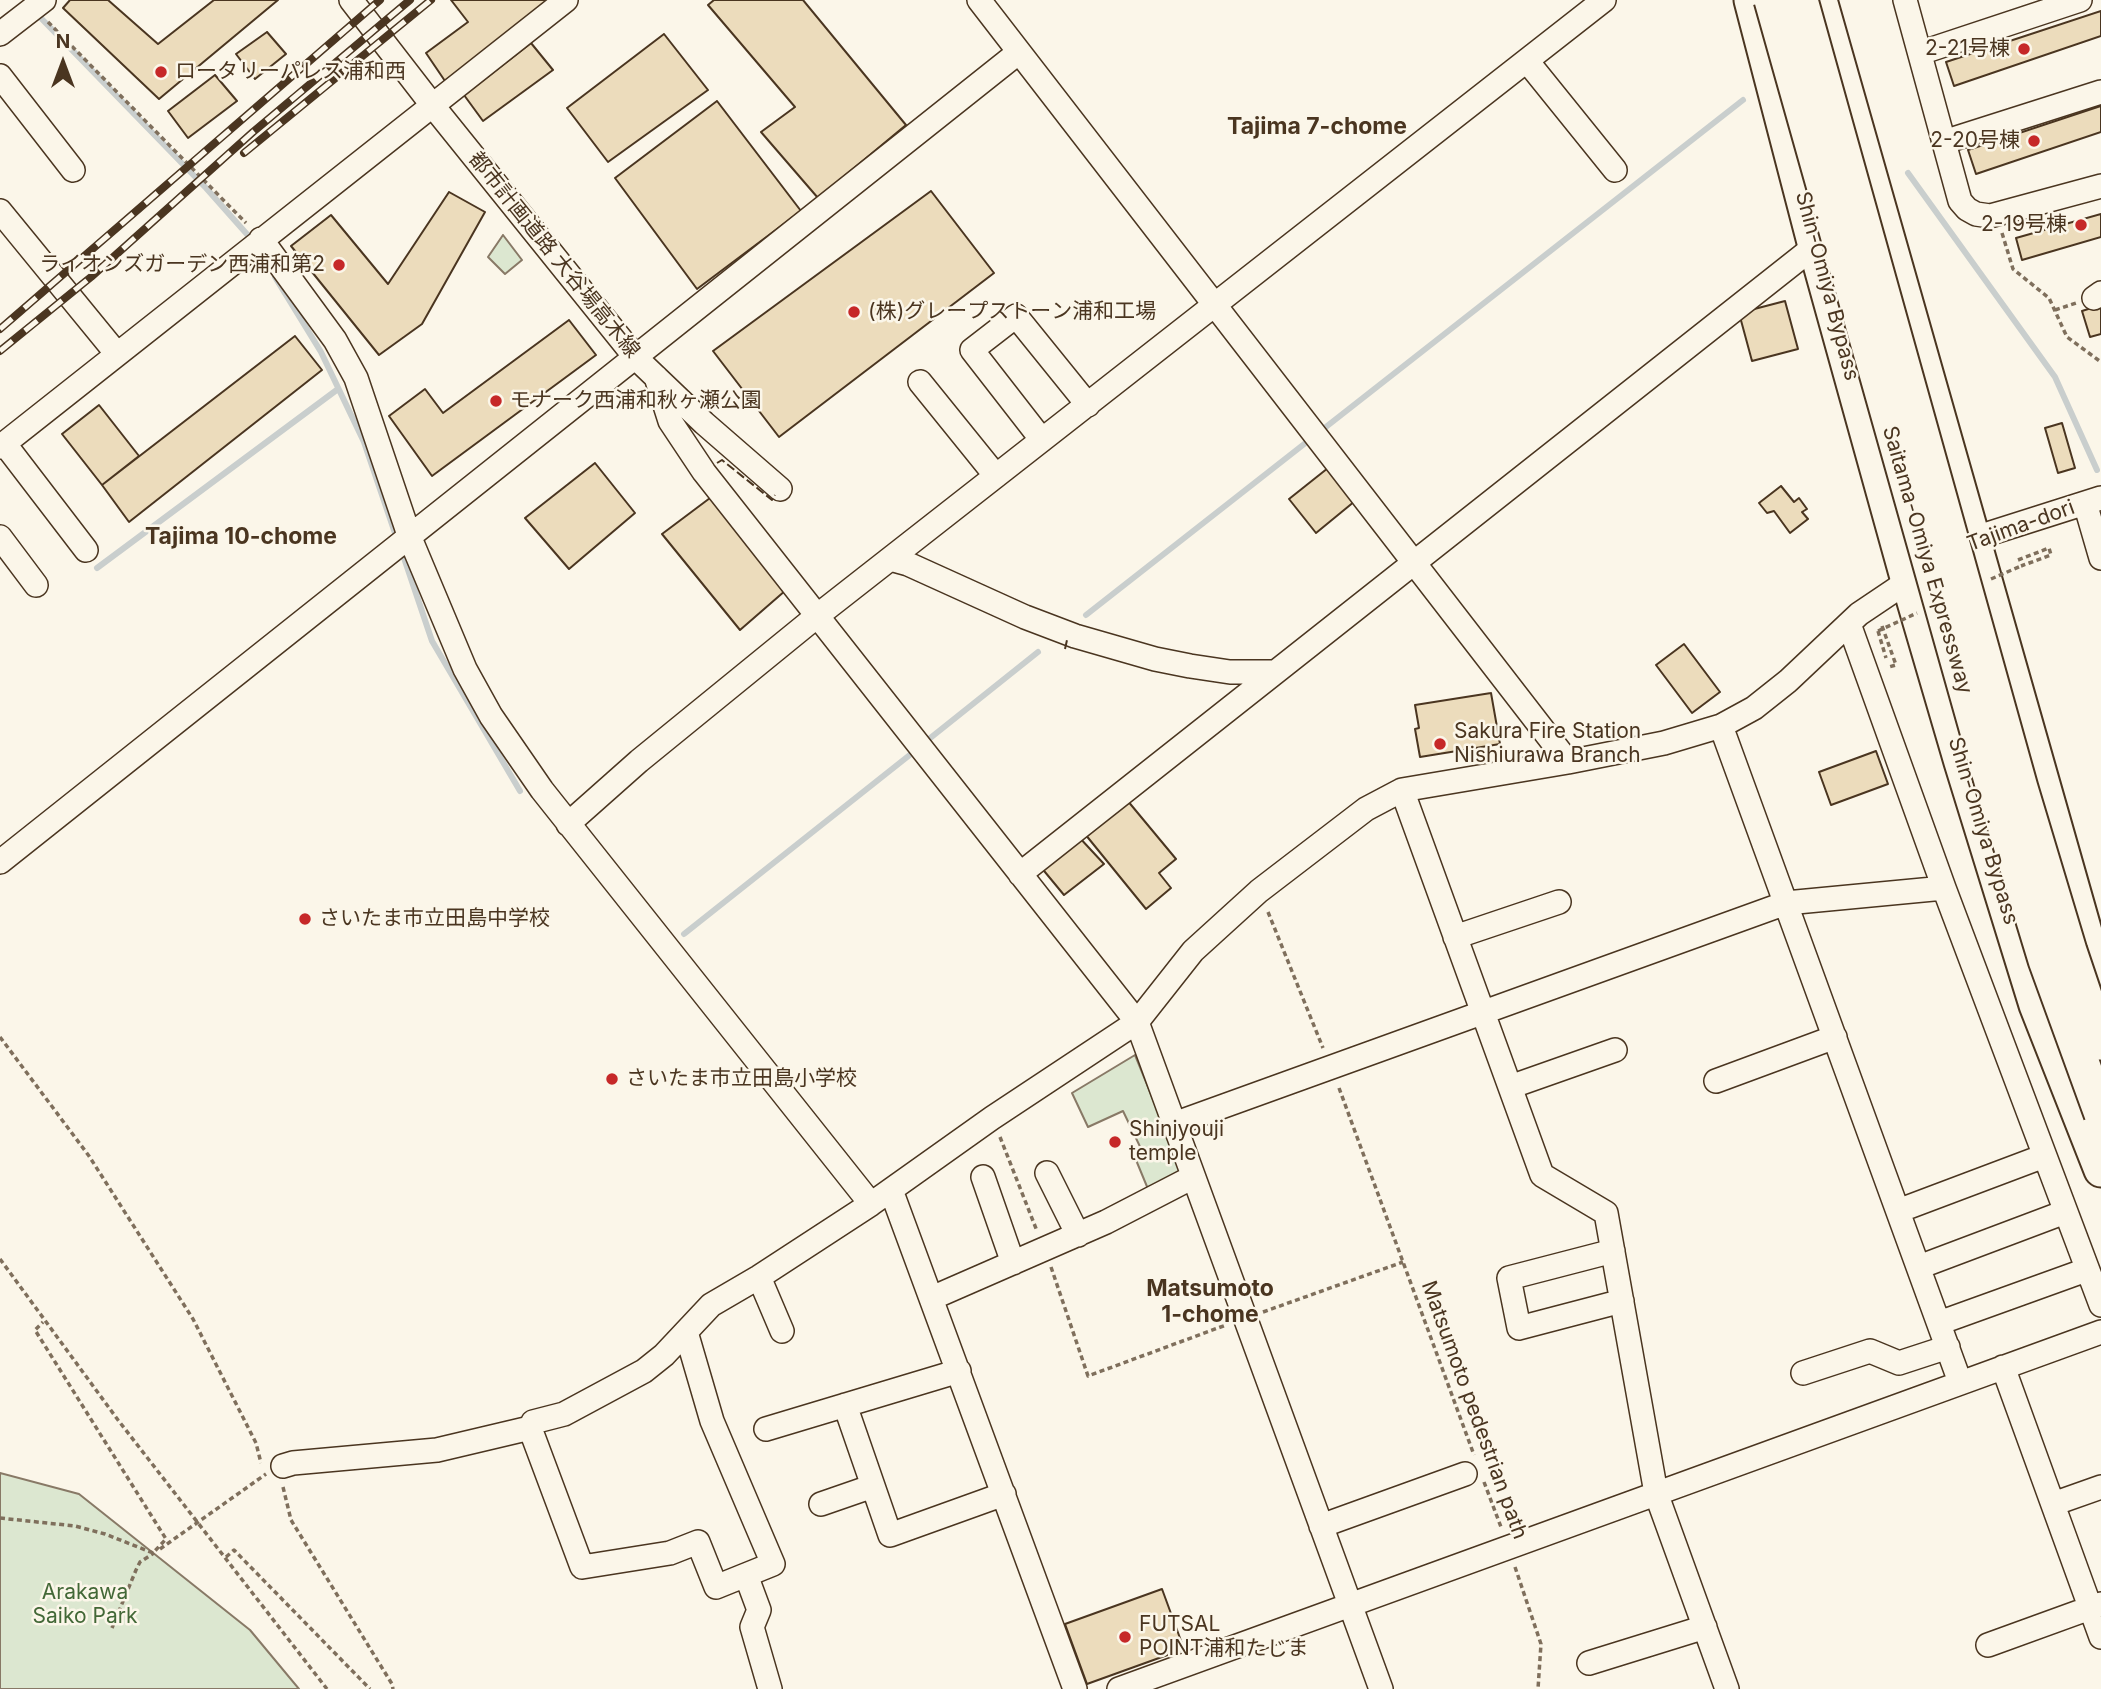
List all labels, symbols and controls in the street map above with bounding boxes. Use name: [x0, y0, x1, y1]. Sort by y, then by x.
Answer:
north arrow: [28, 28, 98, 98]
text: N: [56, 30, 70, 53]
place label: 2-21号棟: [1925, 36, 2010, 62]
marker: 2-21号棟: [2016, 41, 2032, 57]
place label: ロータリーパレス浦和西: [175, 59, 406, 85]
marker: ロータリーパレス浦和西: [153, 64, 169, 80]
district label: Tajima 7-chome: [1227, 113, 1407, 141]
place label: 2-20号棟: [1930, 128, 2020, 154]
marker: 2-20号棟: [2026, 133, 2042, 149]
street label: 都市計画道路 大谷場高木線: [463, 147, 645, 363]
street label: Shin-Omiya Bypass: [1790, 189, 1864, 383]
place label: 2-19号棟: [1981, 212, 2067, 238]
marker: 2-19号棟: [2073, 217, 2089, 233]
place label: ライオンズガーデン西浦和第2: [39, 252, 325, 278]
marker: ライオンズガーデン西浦和第2: [331, 257, 347, 273]
place label: (株)グレープストーン浦和工場: [868, 299, 1156, 325]
marker: (株)グレープストーン浦和工場: [846, 304, 862, 320]
place label: モナーク西浦和秋ヶ瀬公園: [510, 388, 762, 414]
marker: モナーク西浦和秋ヶ瀬公園: [488, 393, 504, 409]
street label: Saitama-Omiya Expressway: [1877, 423, 1977, 697]
street label: Tajima-dori: [1964, 495, 2078, 557]
district label: Tajima 10-chome: [145, 523, 337, 551]
place label: Sakura Fire Station Nishiurawa Branch: [1454, 719, 1641, 769]
street label: Shin-Omiya Bypass: [1943, 734, 2023, 928]
marker: Sakura Fire Station Nishiurawa Branch: [1432, 736, 1448, 752]
place label: さいたま市立田島中学校: [319, 906, 550, 932]
marker: さいたま市立田島中学校: [297, 911, 313, 927]
place label: さいたま市立田島小学校: [626, 1066, 857, 1092]
marker: さいたま市立田島小学校: [604, 1071, 620, 1087]
place label: Shinjyouji temple: [1129, 1117, 1224, 1167]
marker: Shinjyouji temple: [1107, 1134, 1123, 1150]
district label: Matsumoto 1-chome: [1146, 1275, 1274, 1329]
street label: Matsumoto pedestrian path: [1416, 1278, 1532, 1542]
park label: Arakawa Saiko Park: [33, 1580, 137, 1630]
place label: FUTSAL POINT浦和たじま: [1139, 1612, 1308, 1662]
marker: FUTSAL POINT浦和たじま: [1117, 1629, 1133, 1645]

